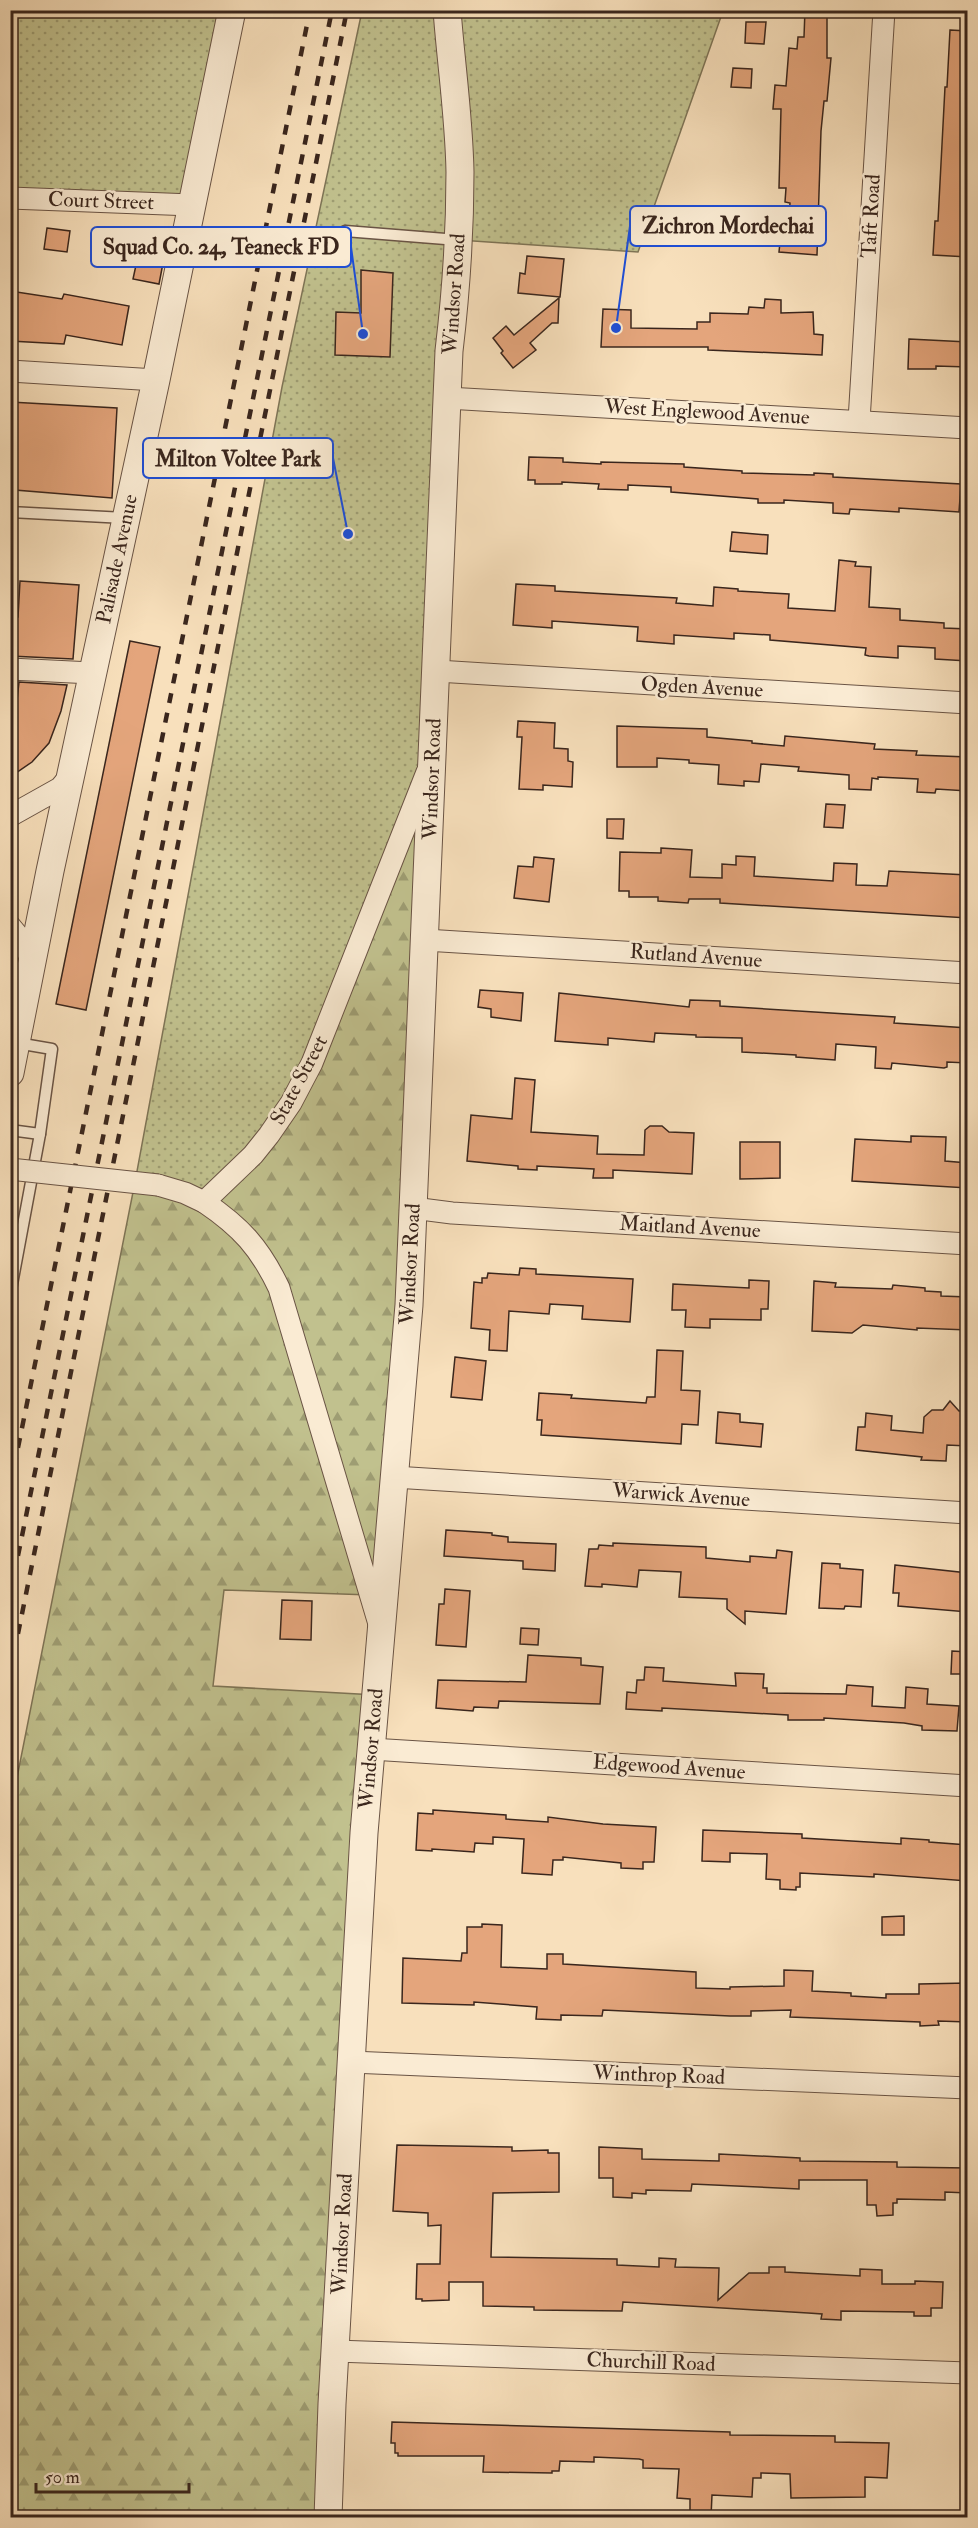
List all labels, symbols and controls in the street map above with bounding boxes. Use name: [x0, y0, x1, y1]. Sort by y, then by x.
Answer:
street label: Taft Road: [855, 173, 887, 259]
street label: Court Street: [48, 186, 155, 216]
callout: Zichron Mordechai: [630, 206, 826, 246]
text: Zichron Mordechai: [642, 212, 814, 240]
callout: Squad Co. 24, Teaneck FD: [91, 227, 351, 267]
street label: Windsor Road: [436, 232, 472, 357]
text: Squad Co. 24, Teaneck FD: [103, 233, 339, 262]
street label: West Englewood Avenue: [603, 393, 811, 431]
callout: Milton Voltee Park: [143, 438, 333, 478]
text: Milton Voltee Park: [154, 445, 322, 473]
street label: Palisade Avenue: [90, 492, 144, 626]
street label: Ogden Avenue: [640, 670, 764, 704]
street label: Windsor Road: [416, 717, 448, 841]
street label: Rutland Avenue: [629, 938, 763, 974]
street label: State Street: [264, 1030, 334, 1129]
street label: Windsor Road: [393, 1202, 427, 1326]
street label: Maitland Avenue: [619, 1210, 762, 1244]
street label: Warwick Avenue: [610, 1477, 751, 1513]
street label: Windsor Road: [352, 1687, 390, 1812]
street label: Edgewood Avenue: [592, 1748, 747, 1786]
street label: Winthrop Road: [591, 2059, 726, 2091]
street label: Windsor Road: [325, 2172, 359, 2296]
street label: Churchill Road: [586, 2346, 717, 2378]
scale bar: [36, 2456, 189, 2494]
text: 50 m: [45, 2466, 80, 2489]

